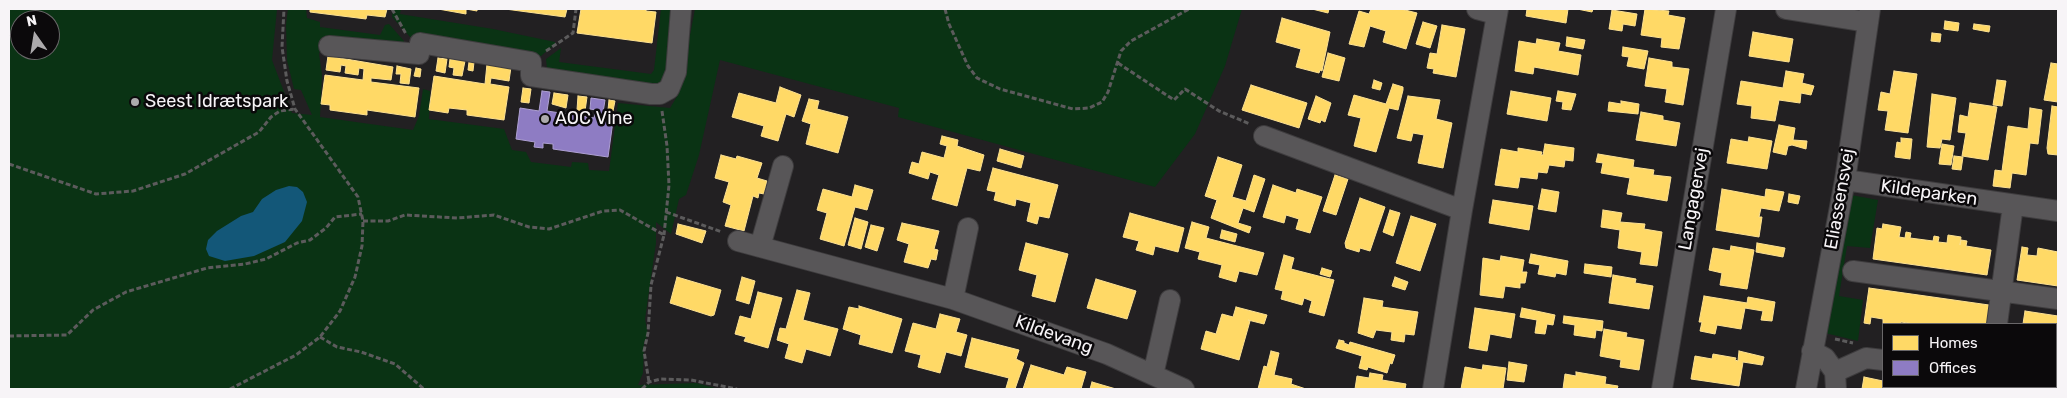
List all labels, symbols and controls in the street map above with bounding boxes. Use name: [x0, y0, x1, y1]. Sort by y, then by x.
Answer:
north arrow: [10, 10, 60, 60]
text: N: [25, 11, 39, 30]
place label: Seest Idrætspark: [145, 91, 288, 113]
marker: Seest Idrætspark: [129, 96, 141, 108]
place label: AOC Vine: [555, 108, 632, 130]
marker: AOC Vine: [539, 113, 551, 125]
street label: Langagervej: [1674, 146, 1714, 252]
street label: Eliassensvej: [1821, 147, 1859, 251]
street label: Kildeparken: [1879, 176, 1979, 210]
street label: Kildevang: [1012, 311, 1096, 359]
legend: [1882, 323, 2057, 388]
text: Homes: [1929, 334, 1978, 352]
text: Offices: [1929, 359, 1976, 377]

